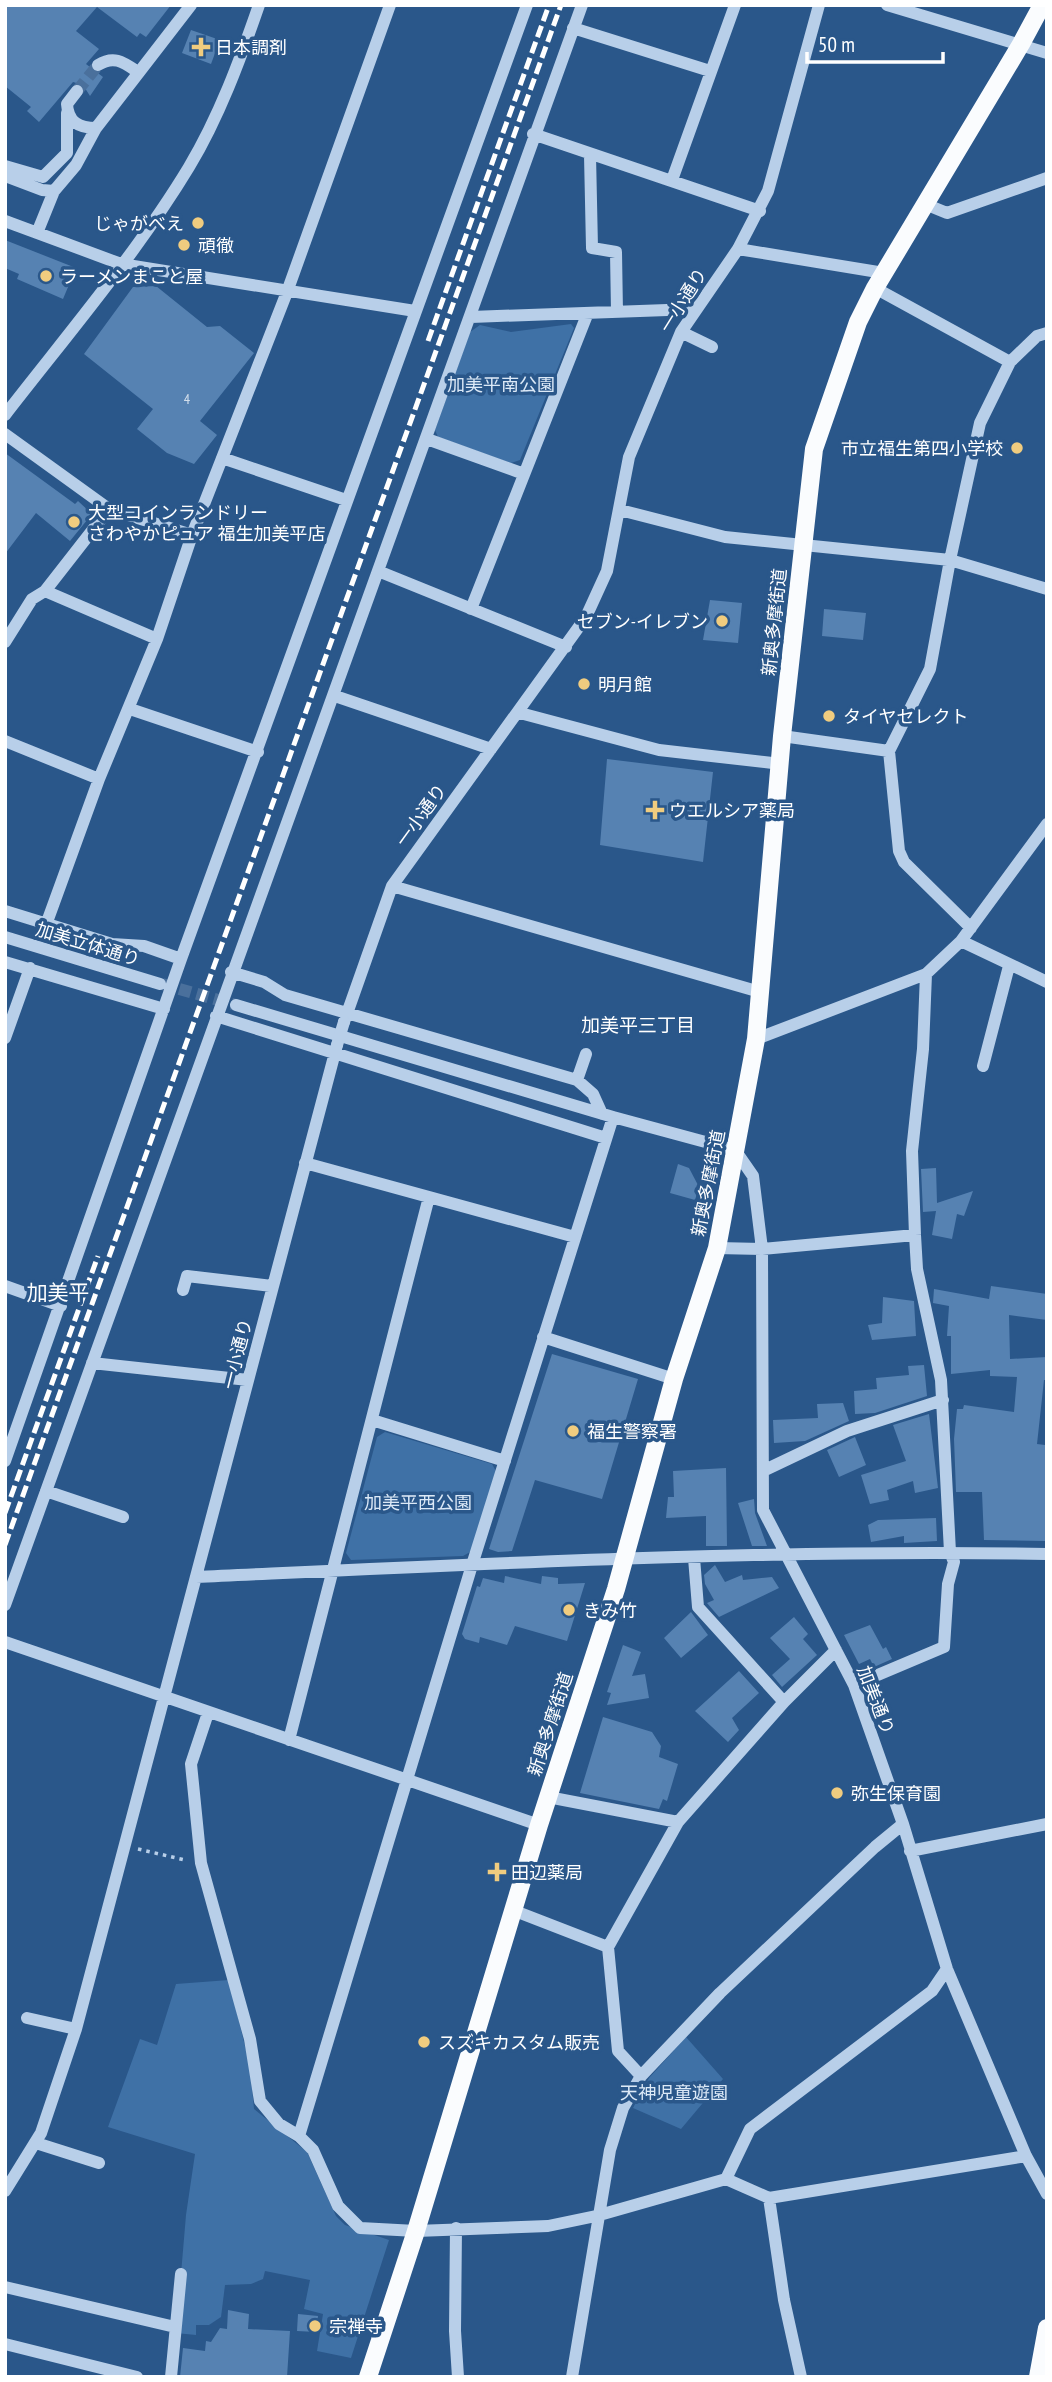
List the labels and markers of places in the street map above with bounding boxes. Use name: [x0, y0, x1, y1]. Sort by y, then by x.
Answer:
place label: 日本調剤: [215, 36, 287, 59]
marker: 日本調剤: [193, 39, 209, 55]
place label: じゃがべえ: [94, 212, 184, 235]
marker: じゃがべえ: [190, 215, 206, 231]
place label: 頑徹: [198, 234, 234, 257]
marker: 頑徹: [176, 237, 192, 253]
place label: ラーメンまこと屋: [60, 265, 203, 288]
marker: ラーメンまこと屋: [38, 268, 54, 284]
place label: 市立福生第四小学校: [841, 437, 1003, 460]
marker: 市立福生第四小学校: [1009, 440, 1025, 456]
place label: 大型コインランドリー さわやかピュア 福生加美平店: [88, 501, 325, 545]
marker: 大型コインランドリー さわやかピュア 福生加美平店: [66, 514, 82, 530]
place label: セブン-イレブン: [577, 610, 708, 633]
marker: セブン-イレブン: [714, 613, 730, 629]
place label: 明月館: [598, 673, 652, 696]
marker: 明月館: [576, 676, 592, 692]
place label: タイヤセレクト: [843, 705, 968, 728]
marker: タイヤセレクト: [821, 708, 837, 724]
place label: ウエルシア薬局: [669, 799, 795, 822]
marker: ウエルシア薬局: [647, 802, 663, 818]
place label: 福生警察署: [587, 1420, 677, 1443]
marker: 福生警察署: [565, 1423, 581, 1439]
place label: きみ竹: [583, 1599, 637, 1622]
marker: きみ竹: [561, 1602, 577, 1618]
place label: 弥生保育園: [851, 1782, 941, 1805]
marker: 弥生保育園: [829, 1785, 845, 1801]
place label: 田辺薬局: [511, 1861, 583, 1884]
marker: 田辺薬局: [489, 1864, 505, 1880]
place label: スズキカスタム販売: [438, 2031, 600, 2054]
marker: スズキカスタム販売: [416, 2034, 432, 2050]
place label: 宗禅寺: [329, 2315, 383, 2338]
marker: 宗禅寺: [307, 2318, 323, 2334]

